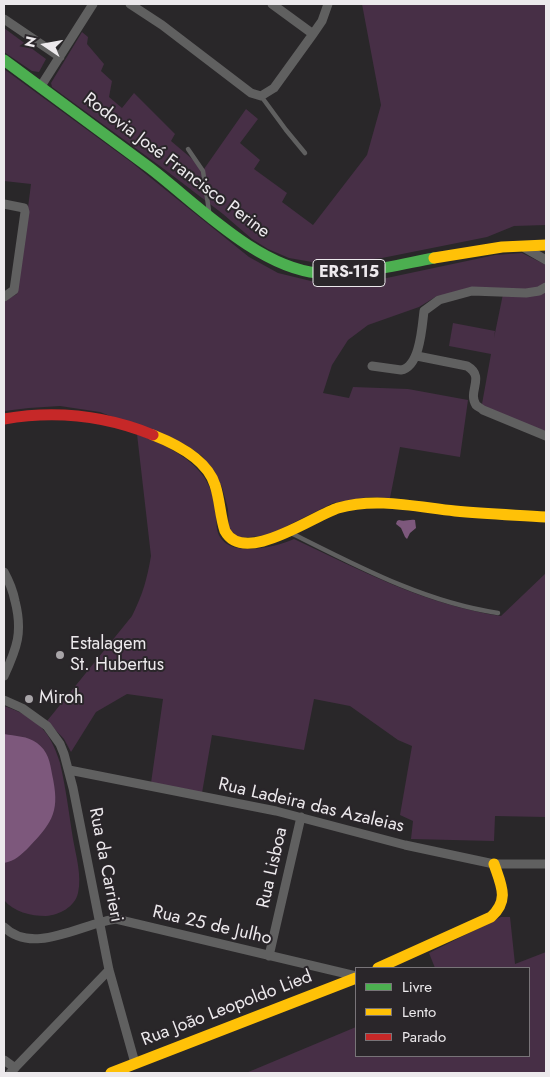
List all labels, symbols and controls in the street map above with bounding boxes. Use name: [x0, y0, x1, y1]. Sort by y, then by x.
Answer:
north arrow: [20, 20, 70, 70]
text: N: [19, 34, 41, 49]
street label: Rodovia José Francisco Perine: [78, 89, 274, 243]
road number: ERS-115: [313, 260, 385, 286]
place label: Estalagem St. Hubertus: [70, 634, 164, 676]
marker: Estalagem St. Hubertus: [54, 649, 66, 661]
place label: Miroh: [39, 688, 83, 710]
marker: Miroh: [23, 693, 35, 705]
street label: Rua Ladeira das Azaleias: [216, 774, 406, 838]
street label: Rua da Carrieri: [83, 806, 127, 924]
street label: Rua Lisboa: [253, 825, 293, 911]
street label: Rua 25 de Julho: [150, 902, 274, 950]
street label: Rua João Leopoldo Lied: [139, 966, 315, 1052]
legend: [355, 967, 530, 1057]
text: Livre: [402, 976, 432, 998]
text: Lento: [402, 1001, 436, 1023]
text: Parado: [402, 1026, 446, 1048]

